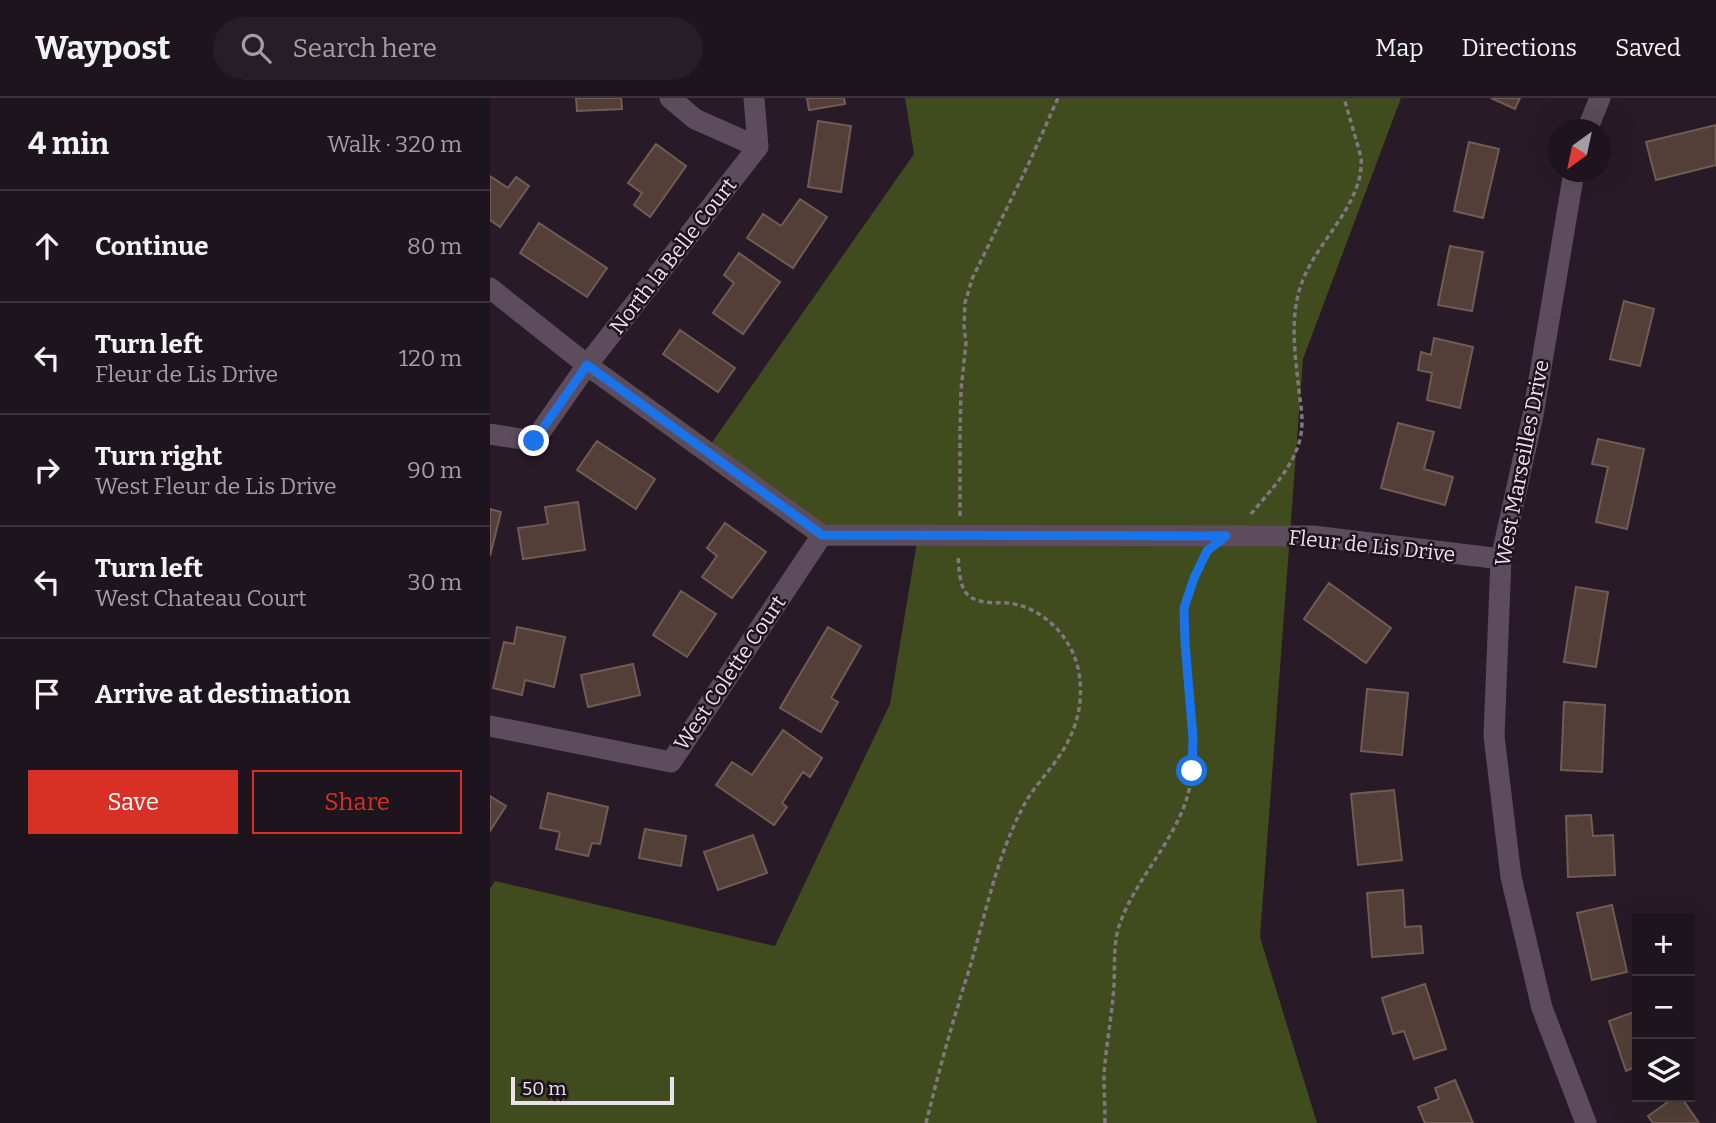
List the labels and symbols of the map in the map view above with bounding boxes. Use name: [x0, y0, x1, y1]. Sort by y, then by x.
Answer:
north arrow: [1548, 119, 1611, 182]
street label: North la Belle Court: [604, 172, 742, 339]
street label: West Marseilles Drive: [1489, 358, 1555, 568]
route end: [518, 425, 549, 456]
street label: Fleur de Lis Drive: [1287, 524, 1457, 568]
street label: West Colette Court: [668, 590, 792, 755]
route start: [1176, 755, 1207, 786]
scale bar: [511, 1074, 674, 1106]

